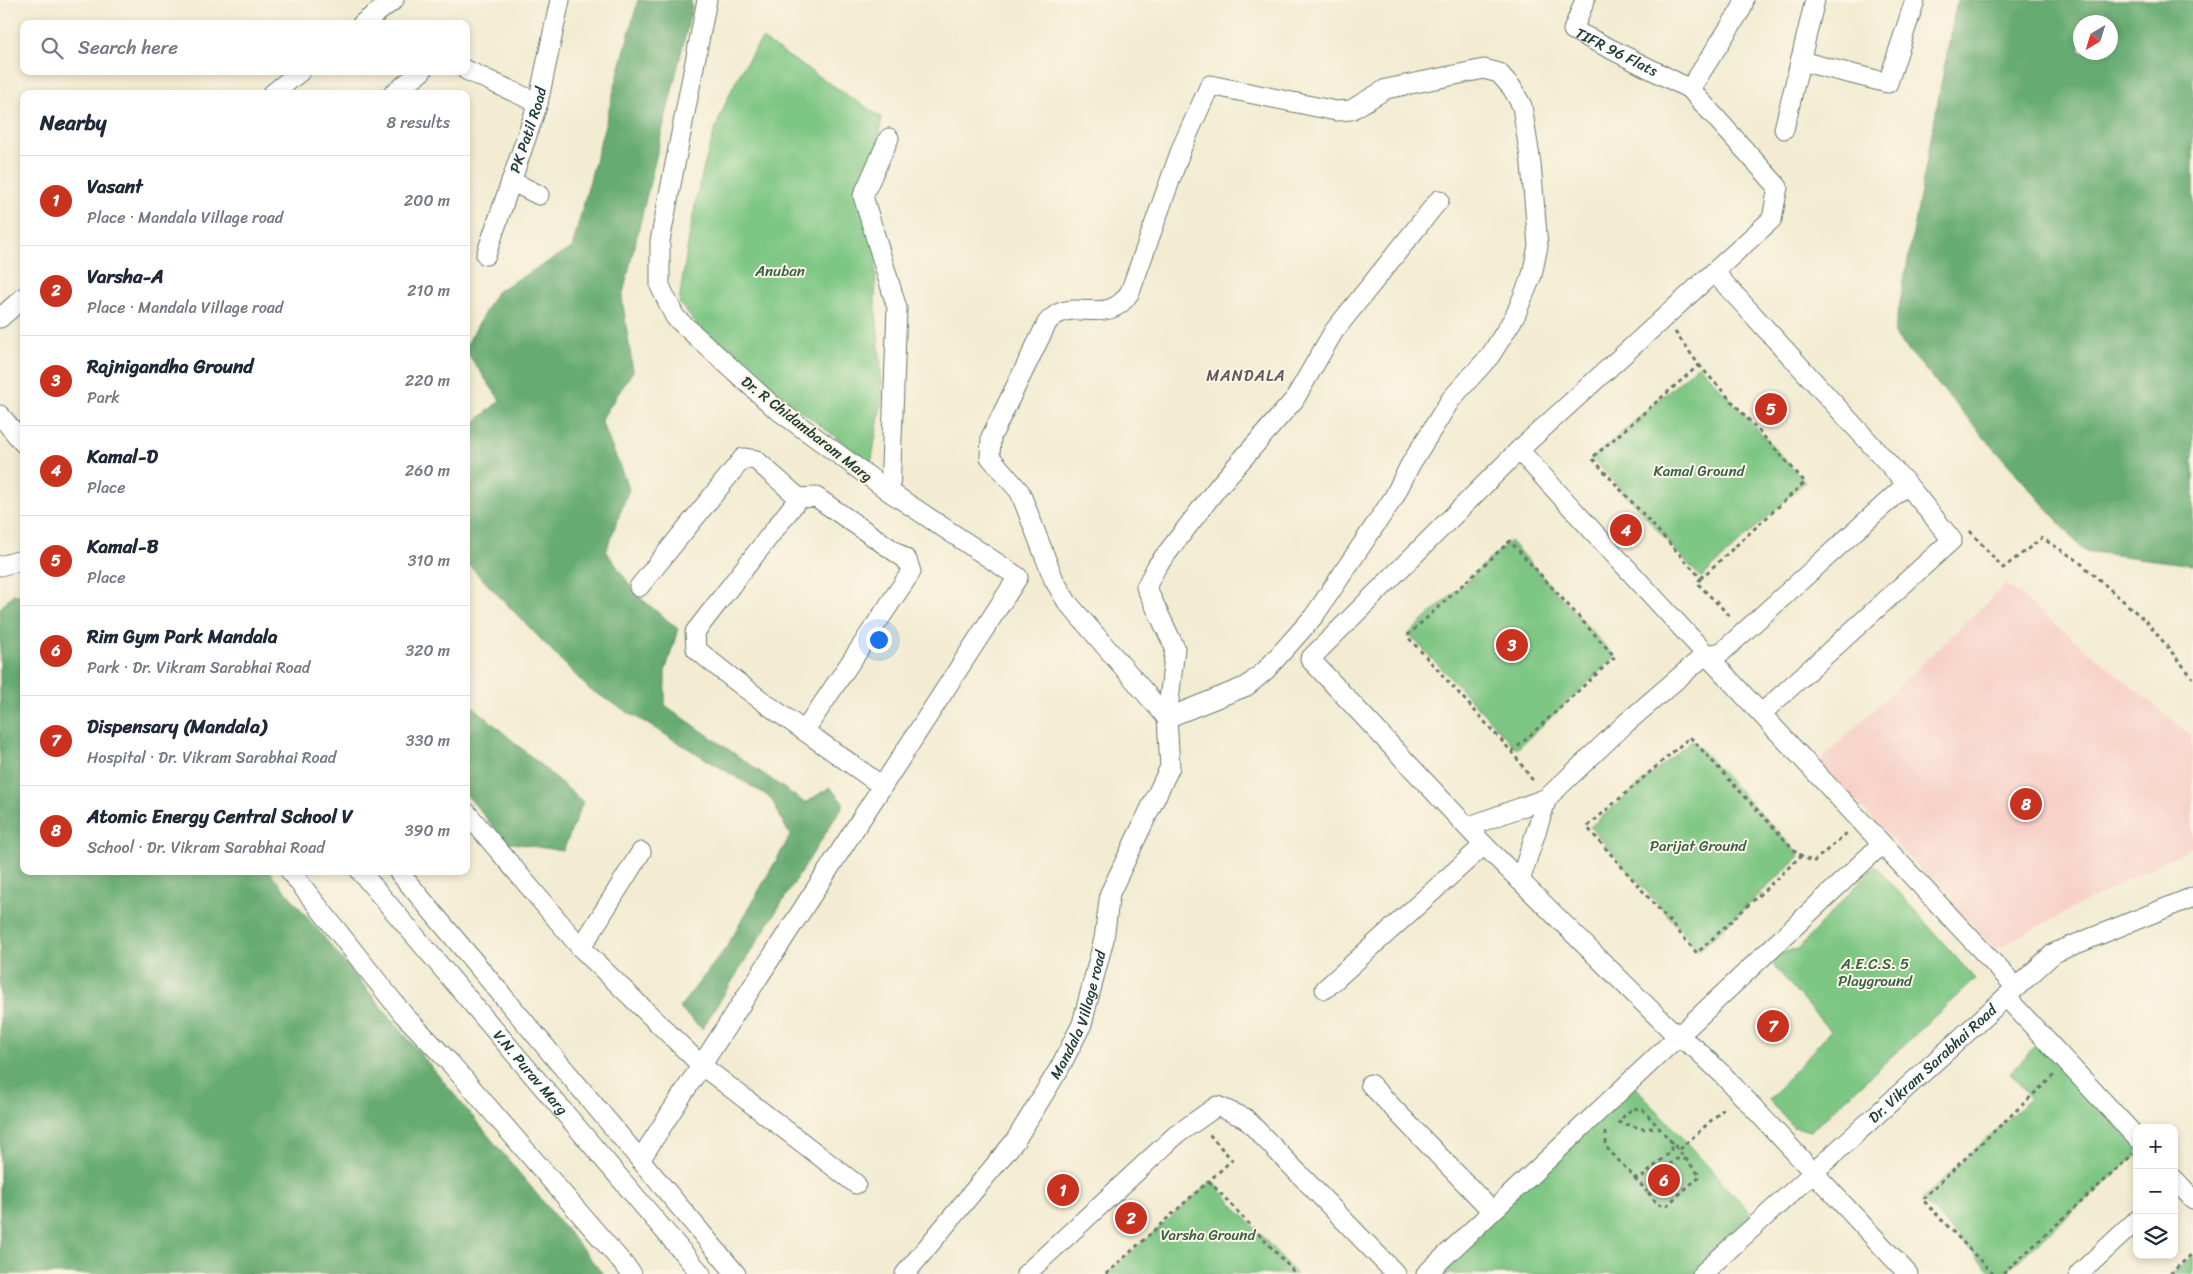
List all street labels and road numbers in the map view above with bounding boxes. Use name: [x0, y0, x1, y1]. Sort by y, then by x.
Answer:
street label: TIFR 96 Flats: [1571, 20, 1663, 84]
street label: PK Patil Road: [502, 84, 554, 176]
street label: Dr. R Chidambaram Marg: [735, 369, 879, 489]
street label: Mandala Village road: [1043, 947, 1114, 1084]
street label: Dr. Vikram Sarabhai Road: [1862, 997, 2004, 1130]
street label: V.N. Purav Marg: [486, 1024, 575, 1122]

